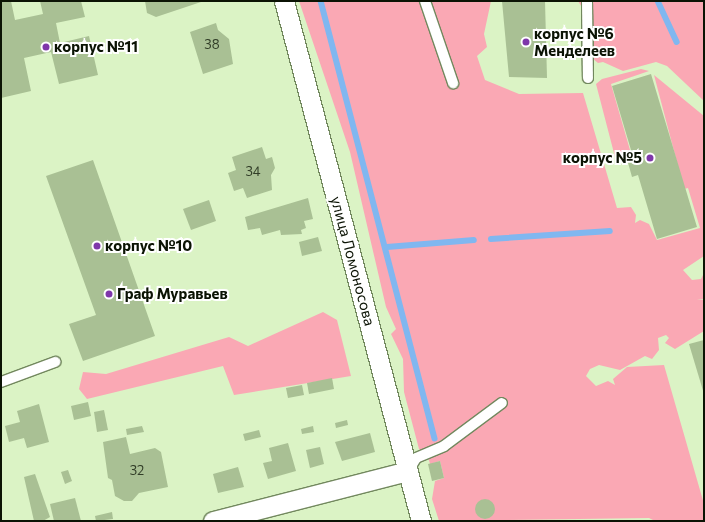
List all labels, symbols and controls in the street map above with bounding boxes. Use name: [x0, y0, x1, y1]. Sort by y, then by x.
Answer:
place label: корпус №6 Менделеев: [534, 24, 615, 59]
house number: 38: [204, 36, 220, 52]
marker: корпус №6 Менделеев: [521, 37, 531, 47]
place label: корпус №11: [54, 38, 138, 56]
marker: корпус №11: [41, 42, 51, 52]
place label: корпус №5: [563, 149, 642, 167]
marker: корпус №5: [645, 153, 655, 163]
house number: 34: [245, 163, 261, 179]
street label: улица Ломоносова: [327, 194, 379, 328]
place label: корпус №10: [105, 237, 192, 255]
marker: корпус №10: [92, 241, 102, 251]
place label: Граф Муравьев: [117, 285, 228, 303]
marker: Граф Муравьев: [104, 289, 114, 299]
house number: 32: [130, 462, 144, 478]

